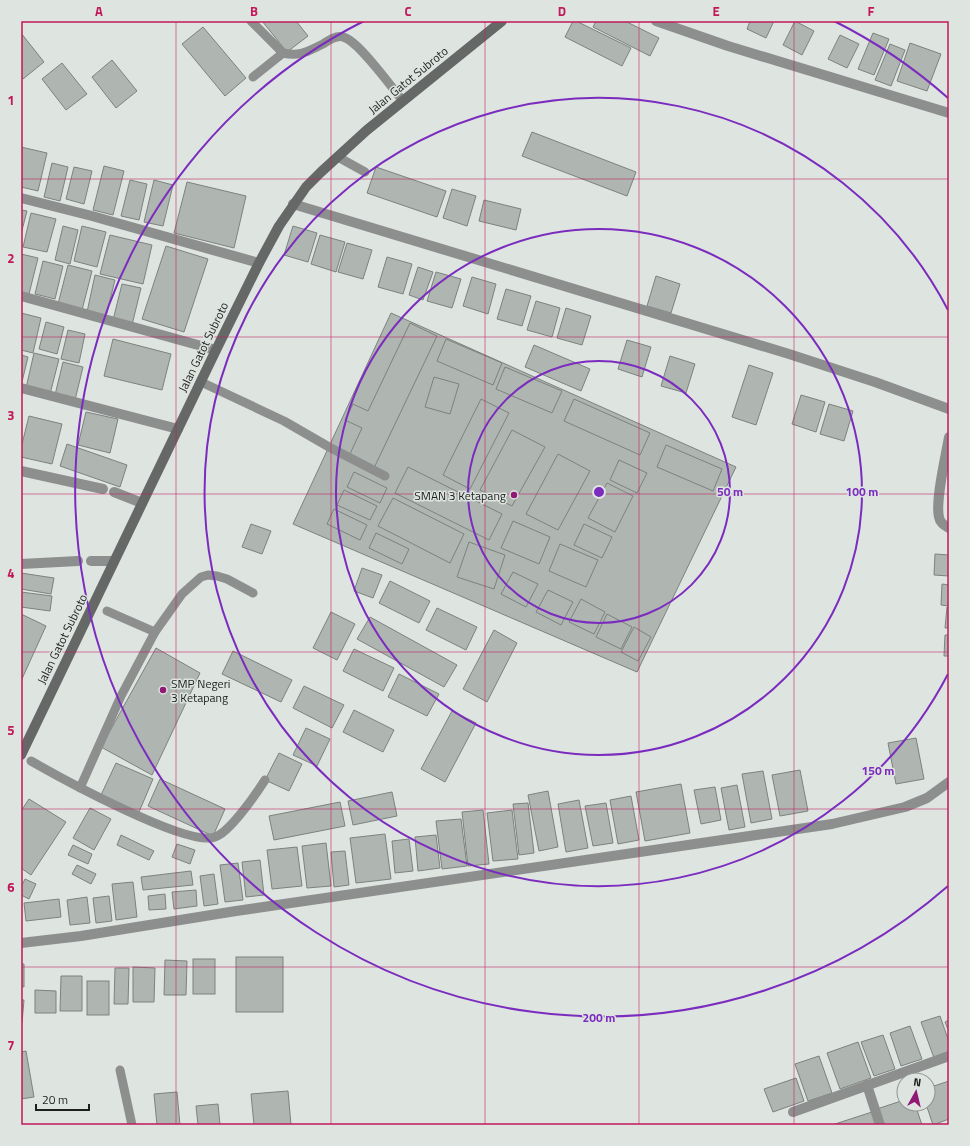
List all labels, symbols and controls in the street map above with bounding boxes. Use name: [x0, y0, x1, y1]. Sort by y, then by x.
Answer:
text: A: [95, 1, 103, 21]
text: B: [250, 1, 258, 21]
text: C: [404, 1, 412, 21]
text: D: [558, 1, 566, 21]
text: E: [712, 1, 720, 21]
text: F: [868, 1, 875, 21]
street label: Jalan Gatot Subroto: [364, 42, 452, 118]
text: 1: [7, 90, 15, 110]
text: 2: [7, 248, 15, 268]
street label: Jalan Gatot Subroto: [173, 299, 233, 395]
text: 3: [7, 405, 15, 425]
text: 50 m: [717, 482, 743, 501]
text: 100 m: [846, 482, 878, 501]
centre of rings: [592, 485, 606, 499]
place label: SMAN 3 Ketapang: [414, 486, 506, 505]
marker: SMAN 3 Ketapang: [509, 490, 519, 500]
text: 4: [7, 563, 15, 583]
street label: Jalan Gatot Subroto: [32, 591, 92, 687]
place label: SMP Negeri 3 Ketapang: [171, 674, 230, 707]
marker: SMP Negeri 3 Ketapang: [158, 685, 168, 695]
text: 5: [7, 720, 15, 740]
text: 150 m: [862, 761, 894, 780]
text: 6: [7, 877, 15, 897]
text: 200 m: [583, 1008, 615, 1027]
text: 7: [7, 1035, 15, 1055]
north arrow: [896, 1072, 936, 1112]
text: N: [913, 1074, 922, 1091]
scale bar: [36, 1086, 89, 1112]
text: 20 m: [42, 1090, 68, 1109]

